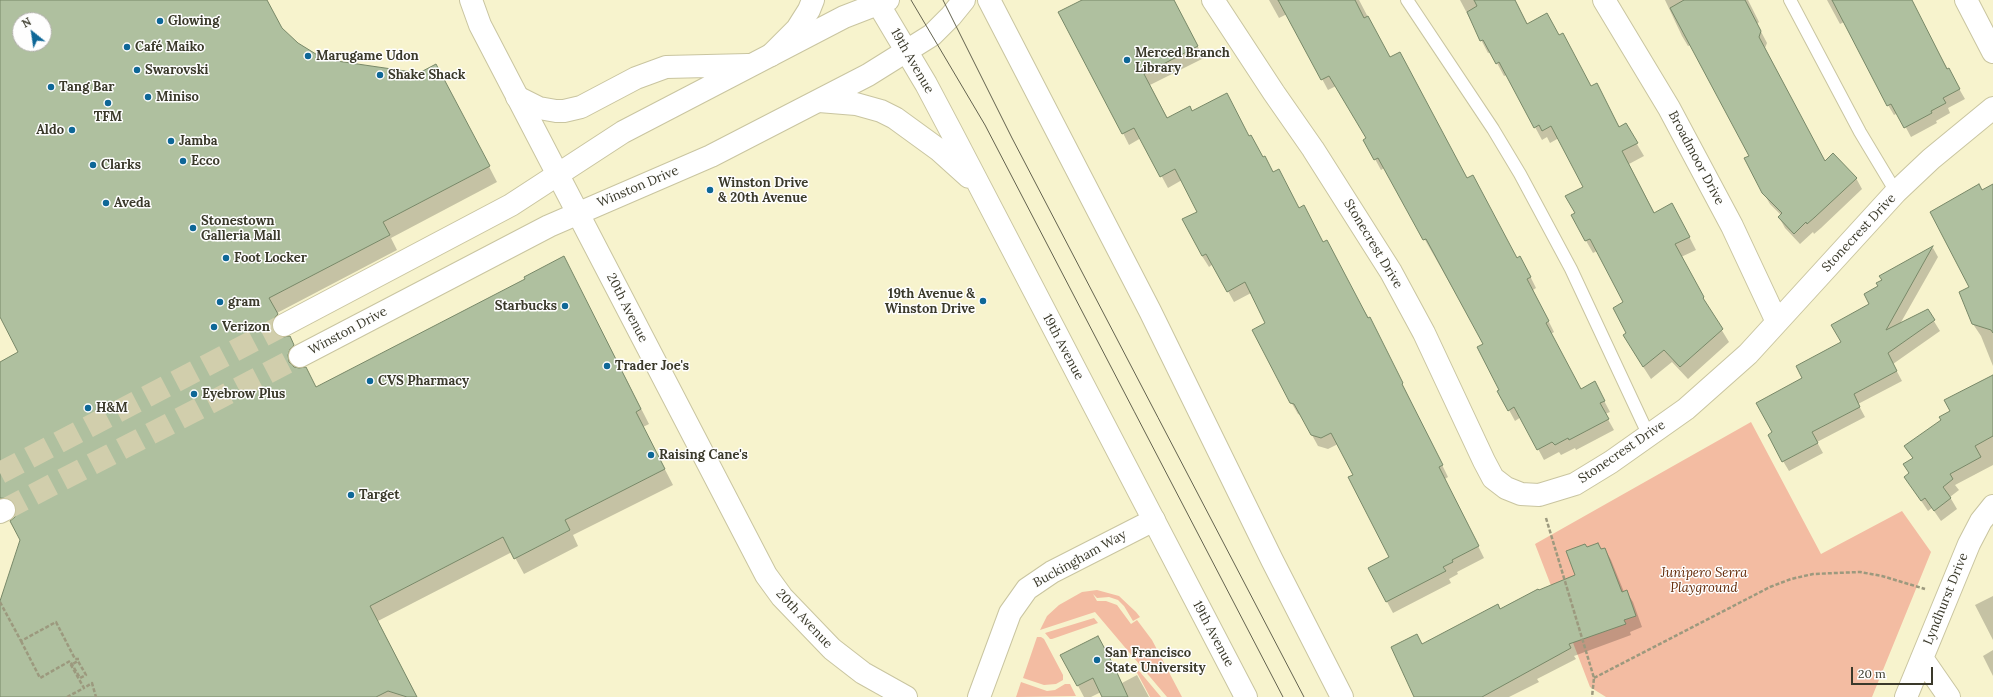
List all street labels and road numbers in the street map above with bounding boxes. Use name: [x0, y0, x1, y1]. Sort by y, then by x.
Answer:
street label: 19th Avenue: [887, 26, 937, 96]
street label: Broadmoor Drive: [1665, 108, 1727, 208]
street label: Winston Drive: [595, 163, 681, 211]
street label: Stonecrest Drive: [1819, 191, 1899, 275]
street label: Stonecrest Drive: [1340, 197, 1406, 291]
street label: 20th Avenue: [603, 271, 651, 345]
street label: Winston Drive: [306, 304, 390, 358]
street label: 19th Avenue: [1039, 311, 1087, 383]
street label: Stonecrest Drive: [1576, 417, 1668, 487]
street label: Buckingham Way: [1031, 527, 1129, 591]
street label: Lyndhurst Drive: [1920, 551, 1972, 647]
street label: 20th Avenue: [773, 586, 835, 652]
street label: 19th Avenue: [1189, 598, 1237, 670]

